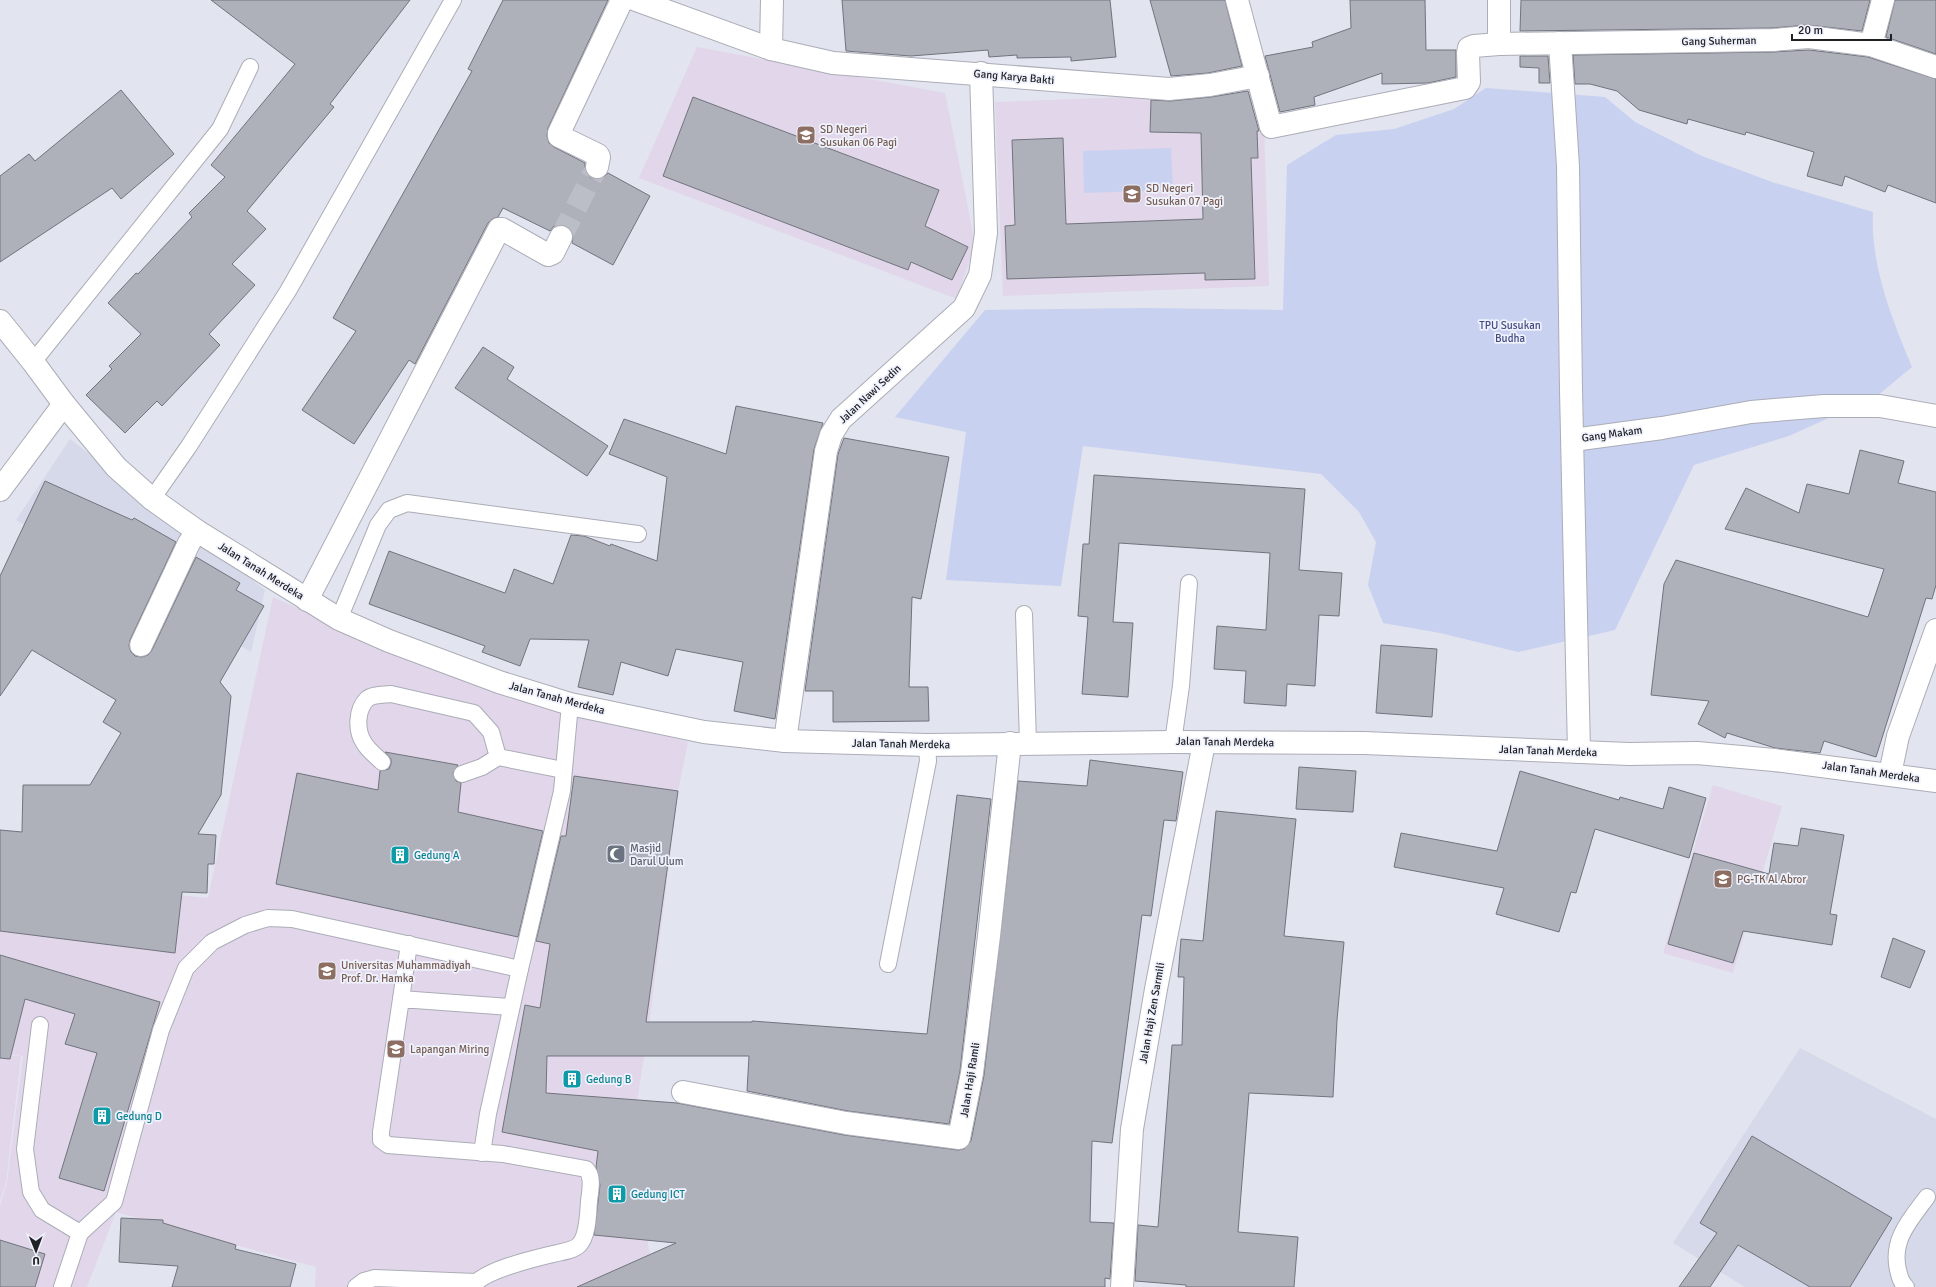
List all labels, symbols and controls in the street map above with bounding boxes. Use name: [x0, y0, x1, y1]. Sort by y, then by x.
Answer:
scale bar: [1792, 16, 1891, 42]
text: 20 m: [1798, 23, 1823, 38]
street label: Gang Suherman: [1681, 34, 1757, 48]
street label: Gang Karya Bakti: [973, 67, 1055, 87]
place label: SD Negeri Susukan 06 Pagi: [820, 123, 897, 149]
school or university icon: SD Negeri Susukan 06 Pagi: [795, 124, 817, 146]
place label: SD Negeri Susukan 07 Pagi: [1146, 182, 1223, 208]
school or university icon: SD Negeri Susukan 07 Pagi: [1121, 183, 1143, 205]
park label: TPU Susukan Budha: [1479, 319, 1541, 345]
street label: Jalan Nawi Sedin: [836, 362, 904, 426]
street label: Gang Makam: [1581, 423, 1643, 445]
street label: Jalan Tanah Merdeka: [216, 539, 307, 603]
street label: Jalan Tanah Merdeka: [508, 679, 607, 717]
street label: Jalan Tanah Merdeka: [1176, 735, 1275, 749]
street label: Jalan Tanah Merdeka: [852, 737, 951, 751]
street label: Jalan Tanah Merdeka: [1499, 743, 1598, 759]
street label: Jalan Tanah Merdeka: [1821, 759, 1921, 785]
place label: Masjid Darul Ulum: [630, 842, 684, 868]
mosque icon: Masjid Darul Ulum: [605, 843, 627, 865]
building icon: Gedung A: [389, 844, 411, 866]
place label: Gedung A: [414, 849, 460, 862]
school or university icon: PG-TK Al Abror: [1712, 868, 1734, 890]
place label: PG-TK Al Abror: [1737, 873, 1806, 886]
place label: Universitas Muhammadiyah Prof. Dr. Hamka: [341, 959, 471, 985]
school or university icon: Universitas Muhammadiyah Prof. Dr. Hamka: [316, 960, 338, 982]
street label: Jalan Haji Zen Sarmili: [1137, 961, 1167, 1065]
school or university icon: Lapangan Miring: [385, 1038, 407, 1060]
street label: Jalan Haji Ramli: [958, 1041, 982, 1119]
place label: Lapangan Miring: [410, 1043, 490, 1056]
building icon: Gedung B: [561, 1068, 583, 1090]
place label: Gedung B: [586, 1073, 632, 1086]
building icon: Gedung D: [91, 1105, 113, 1127]
place label: Gedung D: [116, 1110, 162, 1123]
building icon: Gedung ICT: [606, 1183, 628, 1205]
place label: Gedung ICT: [631, 1188, 686, 1201]
north arrow: [16, 1231, 56, 1271]
text: U: [32, 1254, 40, 1267]

